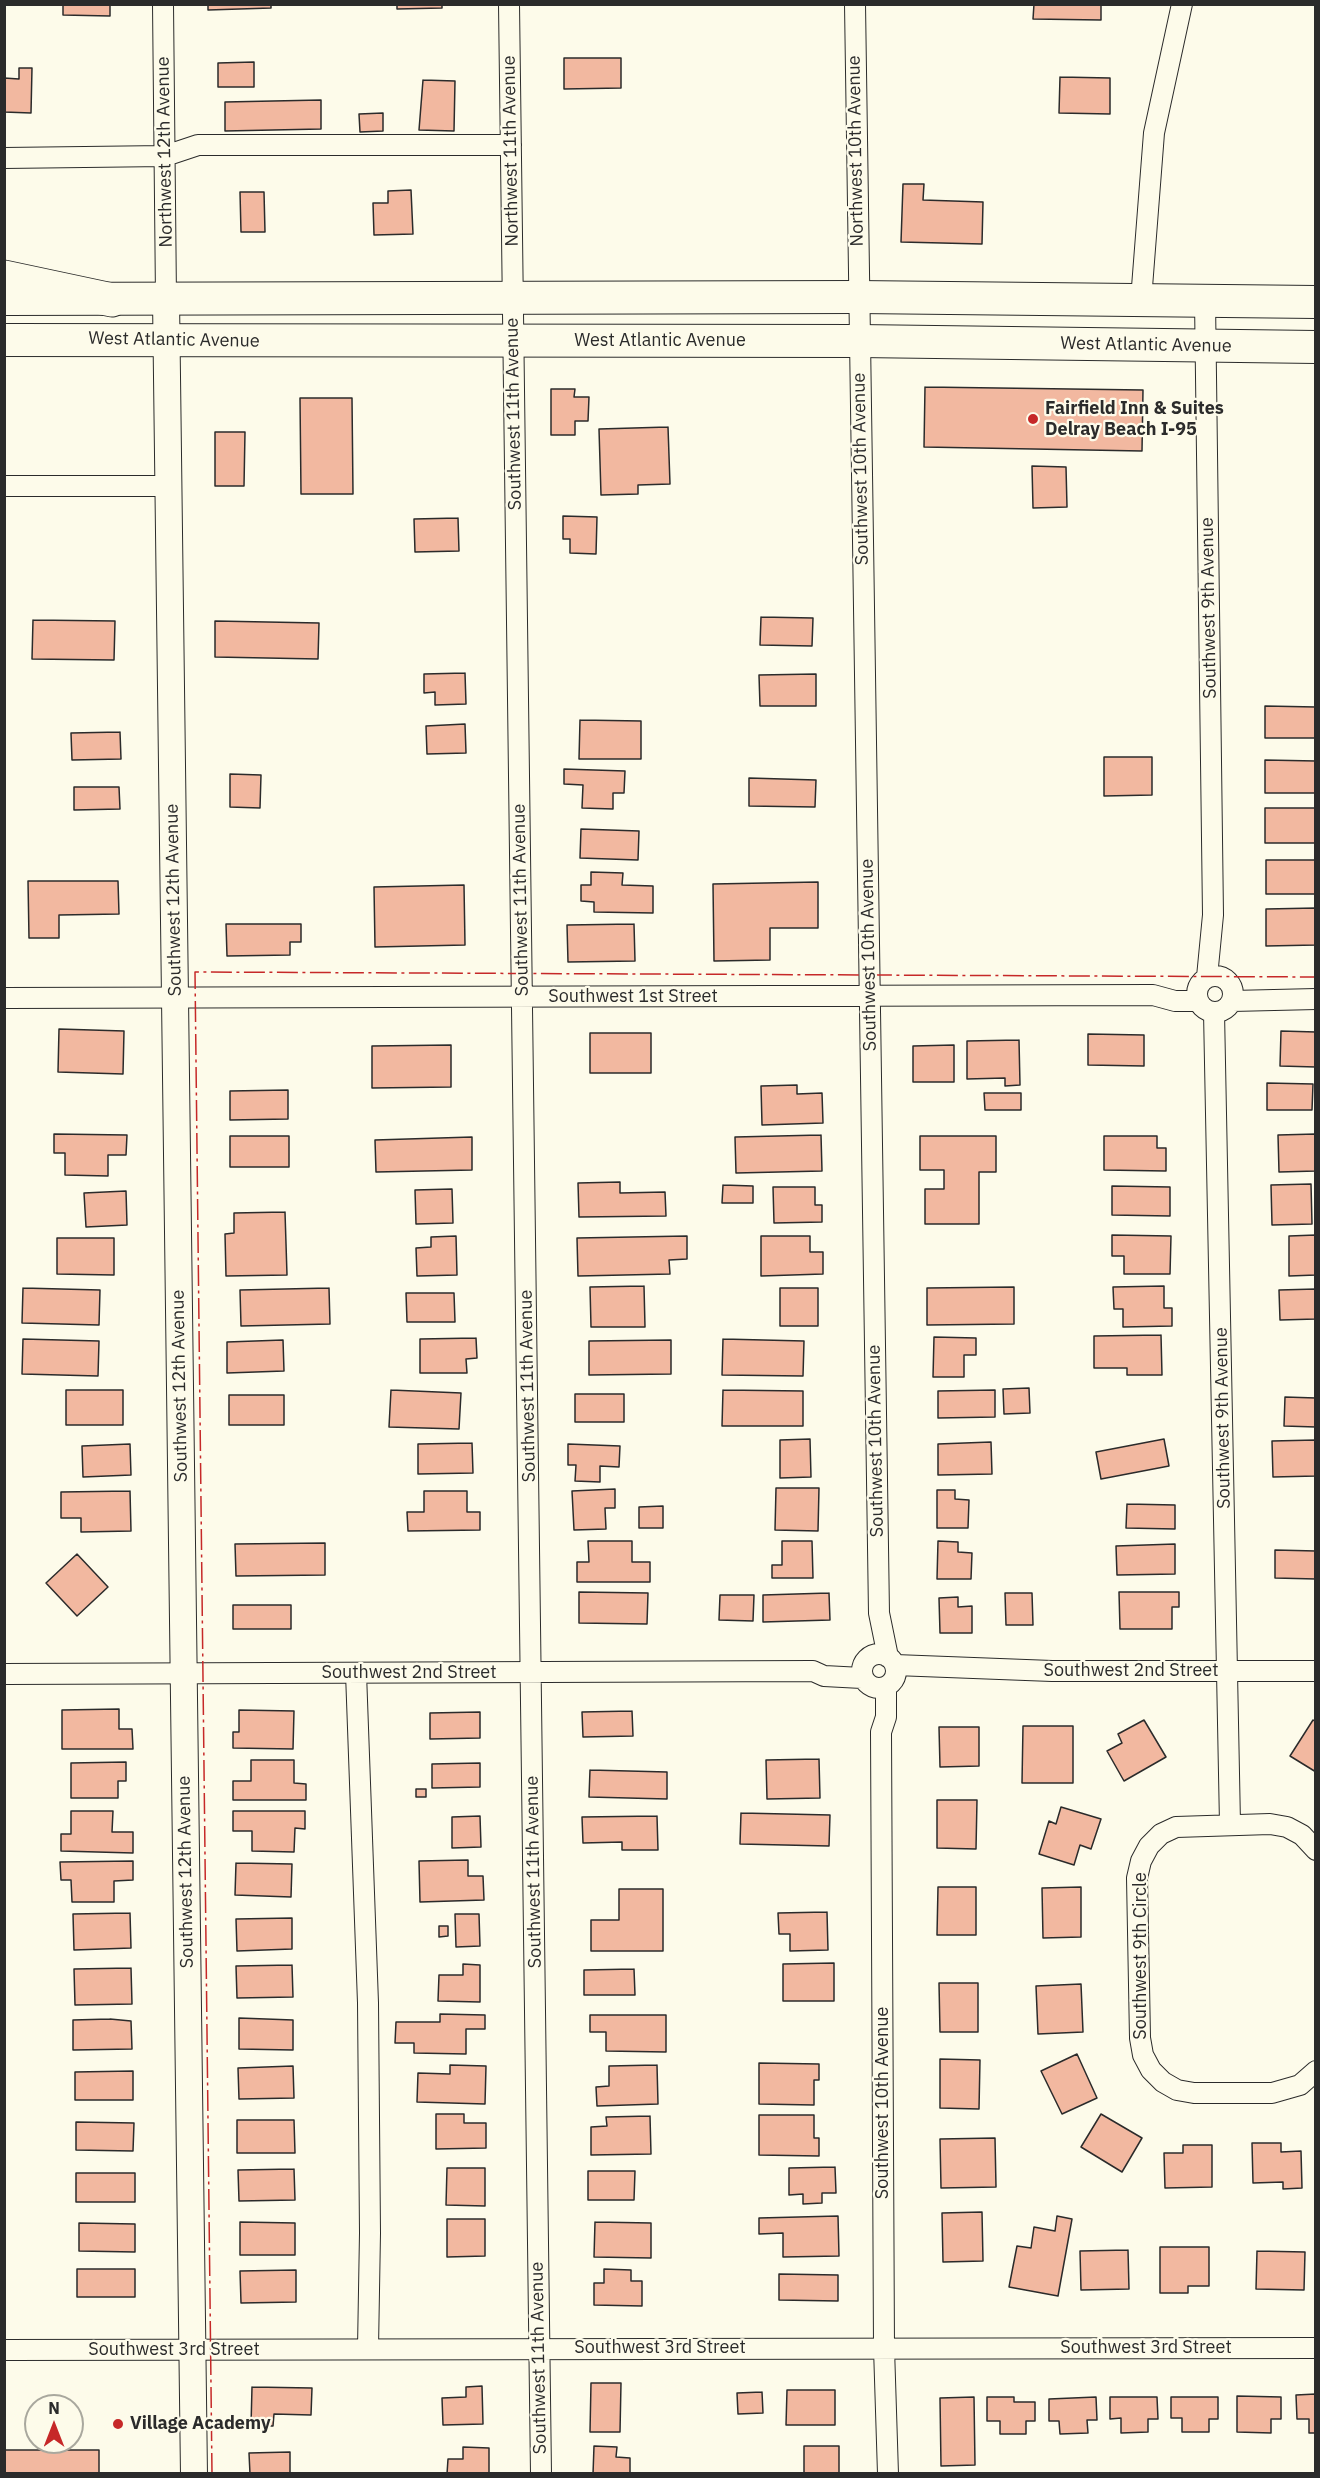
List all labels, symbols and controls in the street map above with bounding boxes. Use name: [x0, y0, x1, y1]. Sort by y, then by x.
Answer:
street label: Northwest 11th Avenue: [499, 55, 523, 247]
street label: Northwest 10th Avenue: [844, 55, 868, 247]
street label: Northwest 12th Avenue: [153, 56, 177, 248]
street label: Southwest 11th Avenue: [502, 318, 526, 510]
street label: West Atlantic Avenue: [88, 328, 260, 352]
street label: West Atlantic Avenue: [574, 330, 746, 352]
street label: West Atlantic Avenue: [1060, 333, 1232, 357]
street label: Southwest 10th Avenue: [849, 373, 873, 565]
place label: Fairfield Inn & Suites Delray Beach I-95: [1045, 398, 1224, 440]
marker: Fairfield Inn & Suites Delray Beach I-95: [1026, 412, 1040, 426]
street label: Southwest 9th Avenue: [1197, 517, 1221, 699]
street label: Southwest 12th Avenue: [162, 804, 186, 996]
street label: Southwest 11th Avenue: [509, 804, 533, 996]
street label: Southwest 10th Avenue: [857, 859, 881, 1051]
street label: Southwest 1st Street: [548, 986, 718, 1008]
street label: Southwest 12th Avenue: [168, 1290, 192, 1482]
street label: Southwest 11th Avenue: [516, 1290, 540, 1482]
street label: Southwest 9th Avenue: [1211, 1327, 1235, 1509]
street label: Southwest 10th Avenue: [864, 1345, 888, 1537]
street label: Southwest 2nd Street: [1043, 1660, 1219, 1682]
street label: Southwest 2nd Street: [321, 1662, 497, 1684]
street label: Southwest 12th Avenue: [174, 1776, 198, 1968]
street label: Southwest 11th Avenue: [522, 1776, 546, 1968]
street label: Southwest 9th Circle: [1130, 1872, 1152, 2040]
street label: Southwest 10th Avenue: [872, 2007, 894, 2199]
street label: Southwest 11th Avenue: [527, 2262, 551, 2454]
street label: Southwest 3rd Street: [574, 2337, 746, 2359]
street label: Southwest 3rd Street: [1060, 2337, 1232, 2359]
street label: Southwest 3rd Street: [88, 2339, 260, 2361]
north arrow: [24, 2394, 84, 2454]
text: N: [48, 2398, 60, 2418]
place label: Village Academy: [130, 2413, 271, 2435]
marker: Village Academy: [111, 2417, 125, 2431]

